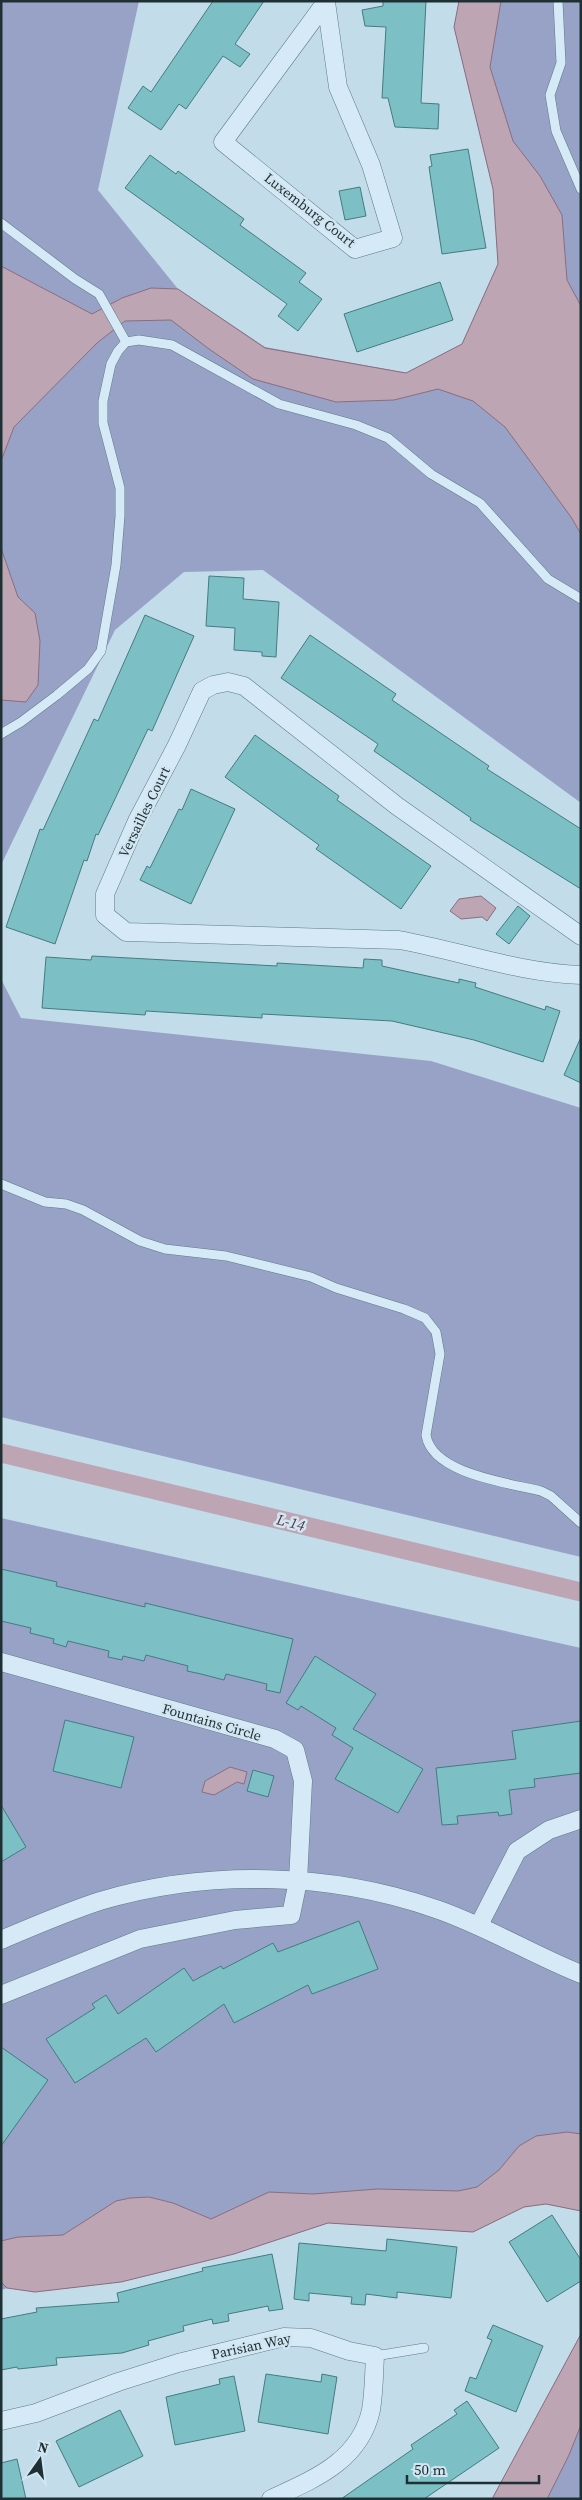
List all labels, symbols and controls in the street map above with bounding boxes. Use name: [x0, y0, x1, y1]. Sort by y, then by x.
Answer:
street label: Luxemburg Court: [260, 168, 360, 252]
street label: Versailles Court: [113, 763, 175, 861]
water label: L-14: [274, 1508, 308, 1536]
street label: Fountains Circle: [160, 1698, 264, 1746]
street label: Parisian Way: [209, 2328, 293, 2364]
north arrow: [15, 2435, 65, 2485]
text: N: [36, 2436, 51, 2458]
scale bar: [407, 2452, 540, 2484]
text: 50 m: [414, 2459, 446, 2480]

